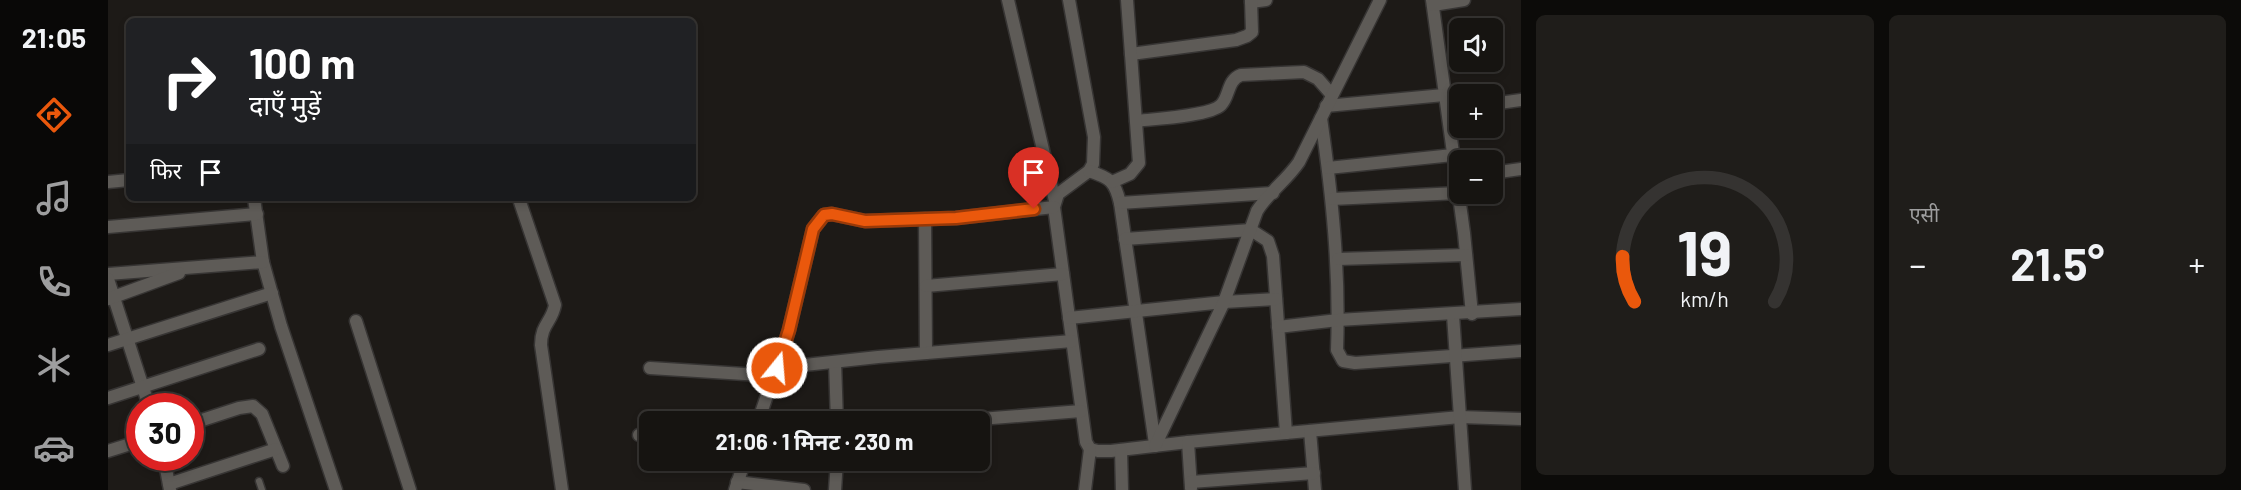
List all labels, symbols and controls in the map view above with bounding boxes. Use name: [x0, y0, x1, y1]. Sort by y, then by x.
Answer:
map controls: [1449, 18, 1503, 204]
button: sound: [1449, 18, 1503, 72]
text: 21:05: [22, 21, 86, 53]
text: 100 m: [249, 37, 355, 87]
icon: right: [150, 42, 228, 120]
button: +: [1449, 84, 1503, 138]
text: दाएँ मुड़ें: [249, 88, 321, 120]
icon: directions: [33, 94, 75, 136]
pin: [1008, 147, 1059, 209]
button: −: [1449, 150, 1503, 204]
icon: arrive: [194, 156, 227, 189]
icon: arrive: [1017, 156, 1050, 189]
text: फिर: [150, 157, 182, 183]
icon: music: [33, 177, 75, 219]
text: एसी: [1910, 202, 1939, 226]
text: 19: [1677, 214, 1732, 288]
text: 21.5°: [2010, 236, 2104, 290]
text: −: [1910, 244, 1926, 284]
text: +: [2189, 244, 2205, 284]
icon: phone: [33, 261, 75, 303]
text: km/h: [1680, 286, 1729, 311]
position arrow: [745, 336, 809, 400]
icon: climate: [33, 344, 75, 386]
speed limit sign: 30: [126, 393, 204, 471]
icon: car: [33, 427, 75, 469]
text: 21:06 · 1 मिनट · 230 m: [716, 428, 913, 454]

